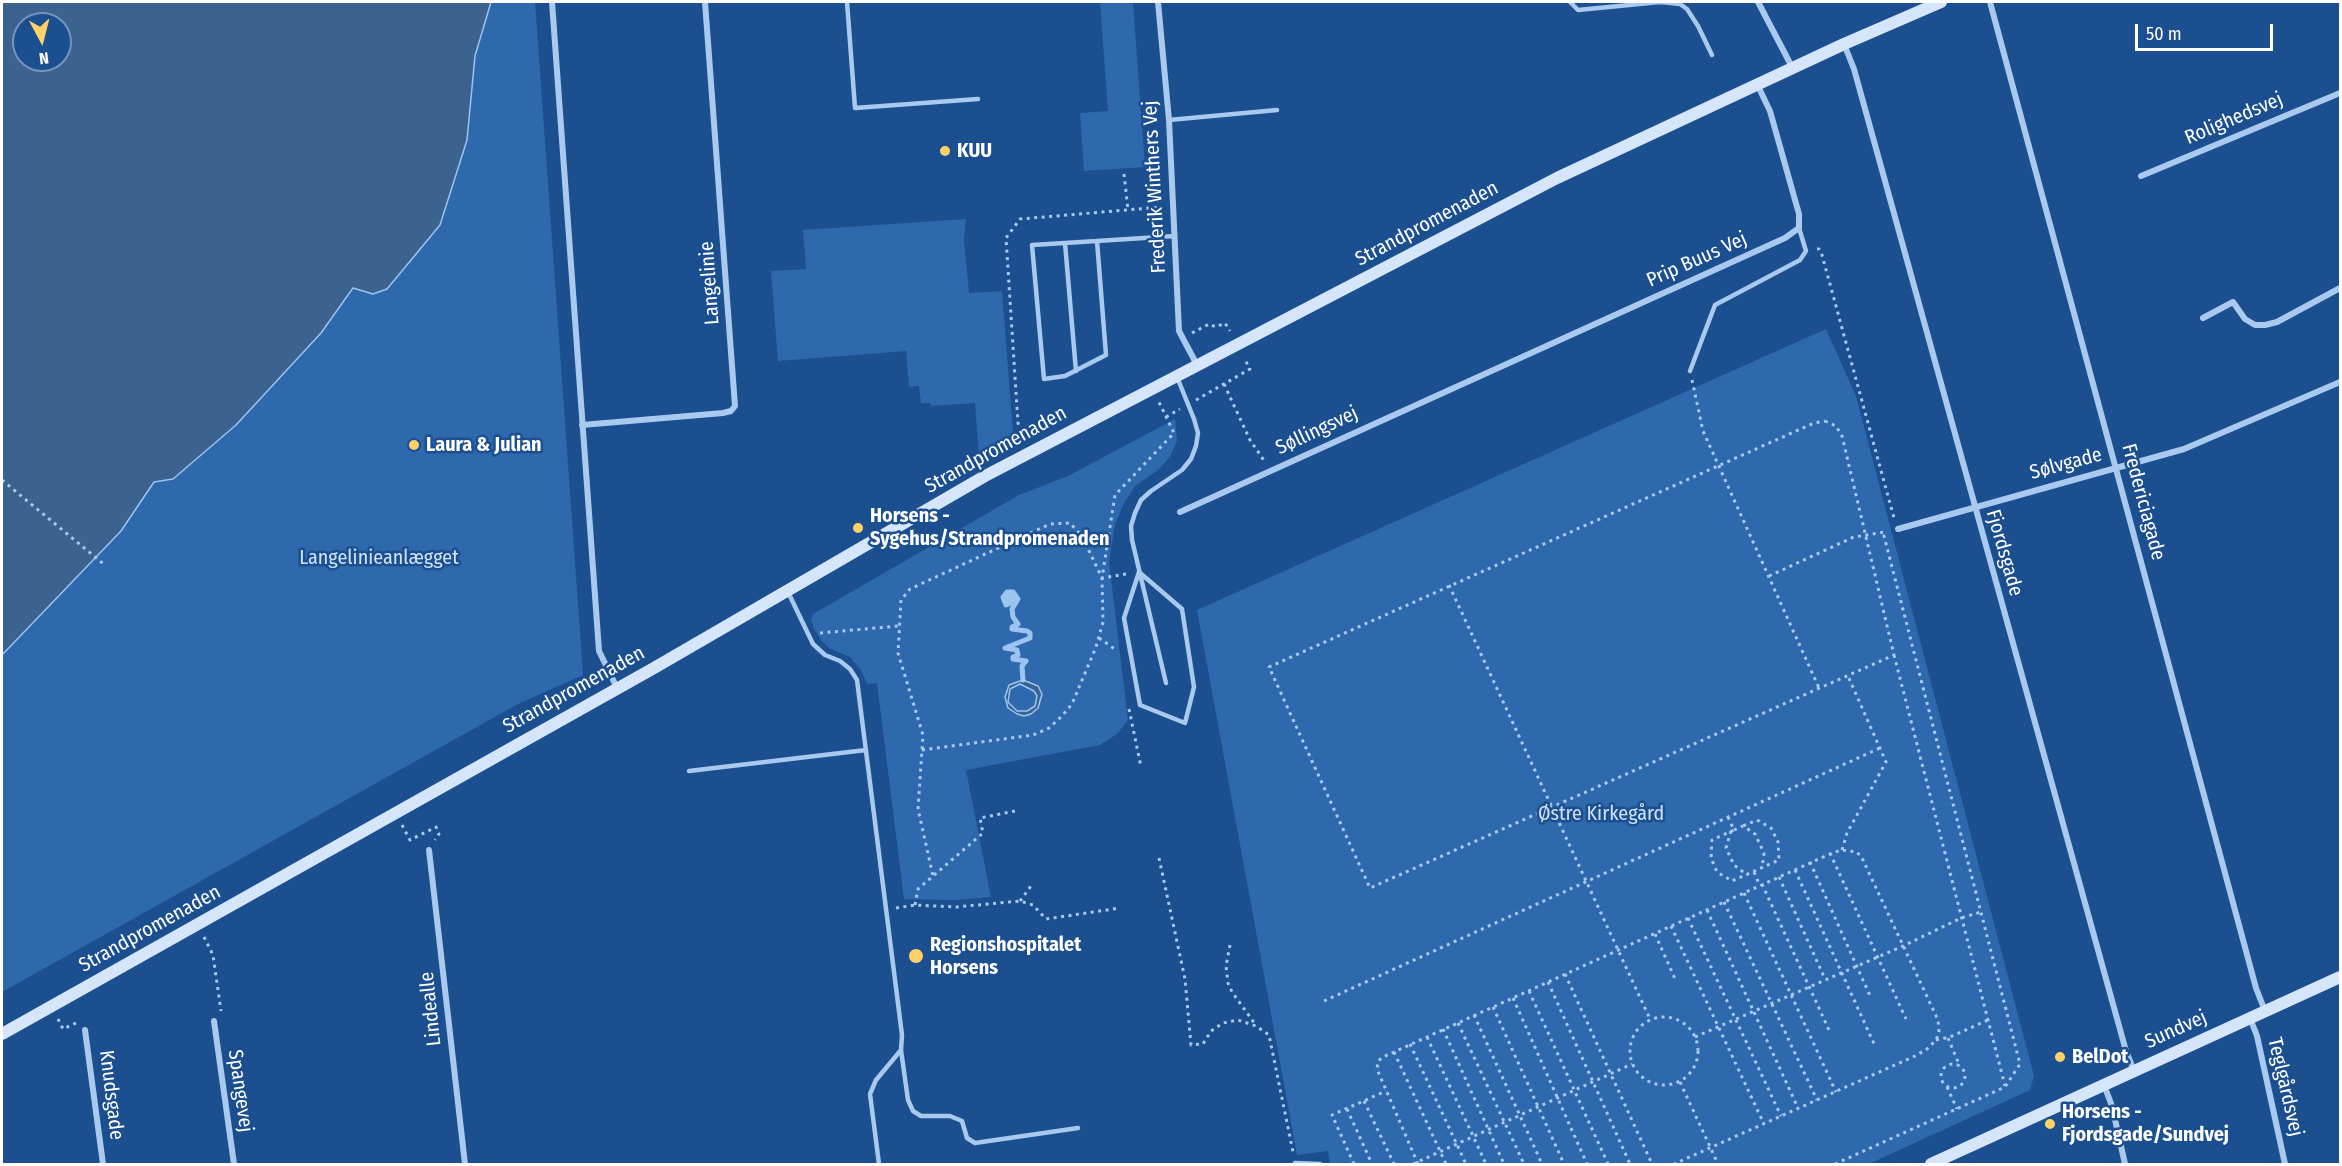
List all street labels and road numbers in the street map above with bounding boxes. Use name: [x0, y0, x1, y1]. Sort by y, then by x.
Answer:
street label: Rolighedsvej: [2181, 88, 2287, 150]
street label: Frederik Winthers Vej: [1138, 100, 1172, 274]
street label: Strandpromenaden: [1352, 176, 1502, 272]
street label: Prip Buus Vej: [1643, 227, 1751, 293]
street label: Langelinie: [695, 240, 725, 326]
street label: Strandpromenaden: [921, 401, 1071, 499]
street label: Søllingsvej: [1272, 402, 1362, 460]
street label: Fredericiagade: [2116, 441, 2170, 563]
street label: Sølvgade: [2027, 443, 2105, 485]
street label: Fjordsgade: [1980, 507, 2028, 599]
street label: Strandpromenaden: [499, 641, 649, 739]
street label: Strandpromenaden: [75, 880, 225, 978]
street label: Lindealle: [415, 971, 447, 1047]
street label: Sundvej: [2141, 1006, 2211, 1054]
street label: Teglgårdsvej: [2262, 1035, 2308, 1139]
street label: Spangevej: [222, 1048, 258, 1134]
street label: Knudsgade: [94, 1049, 128, 1141]

